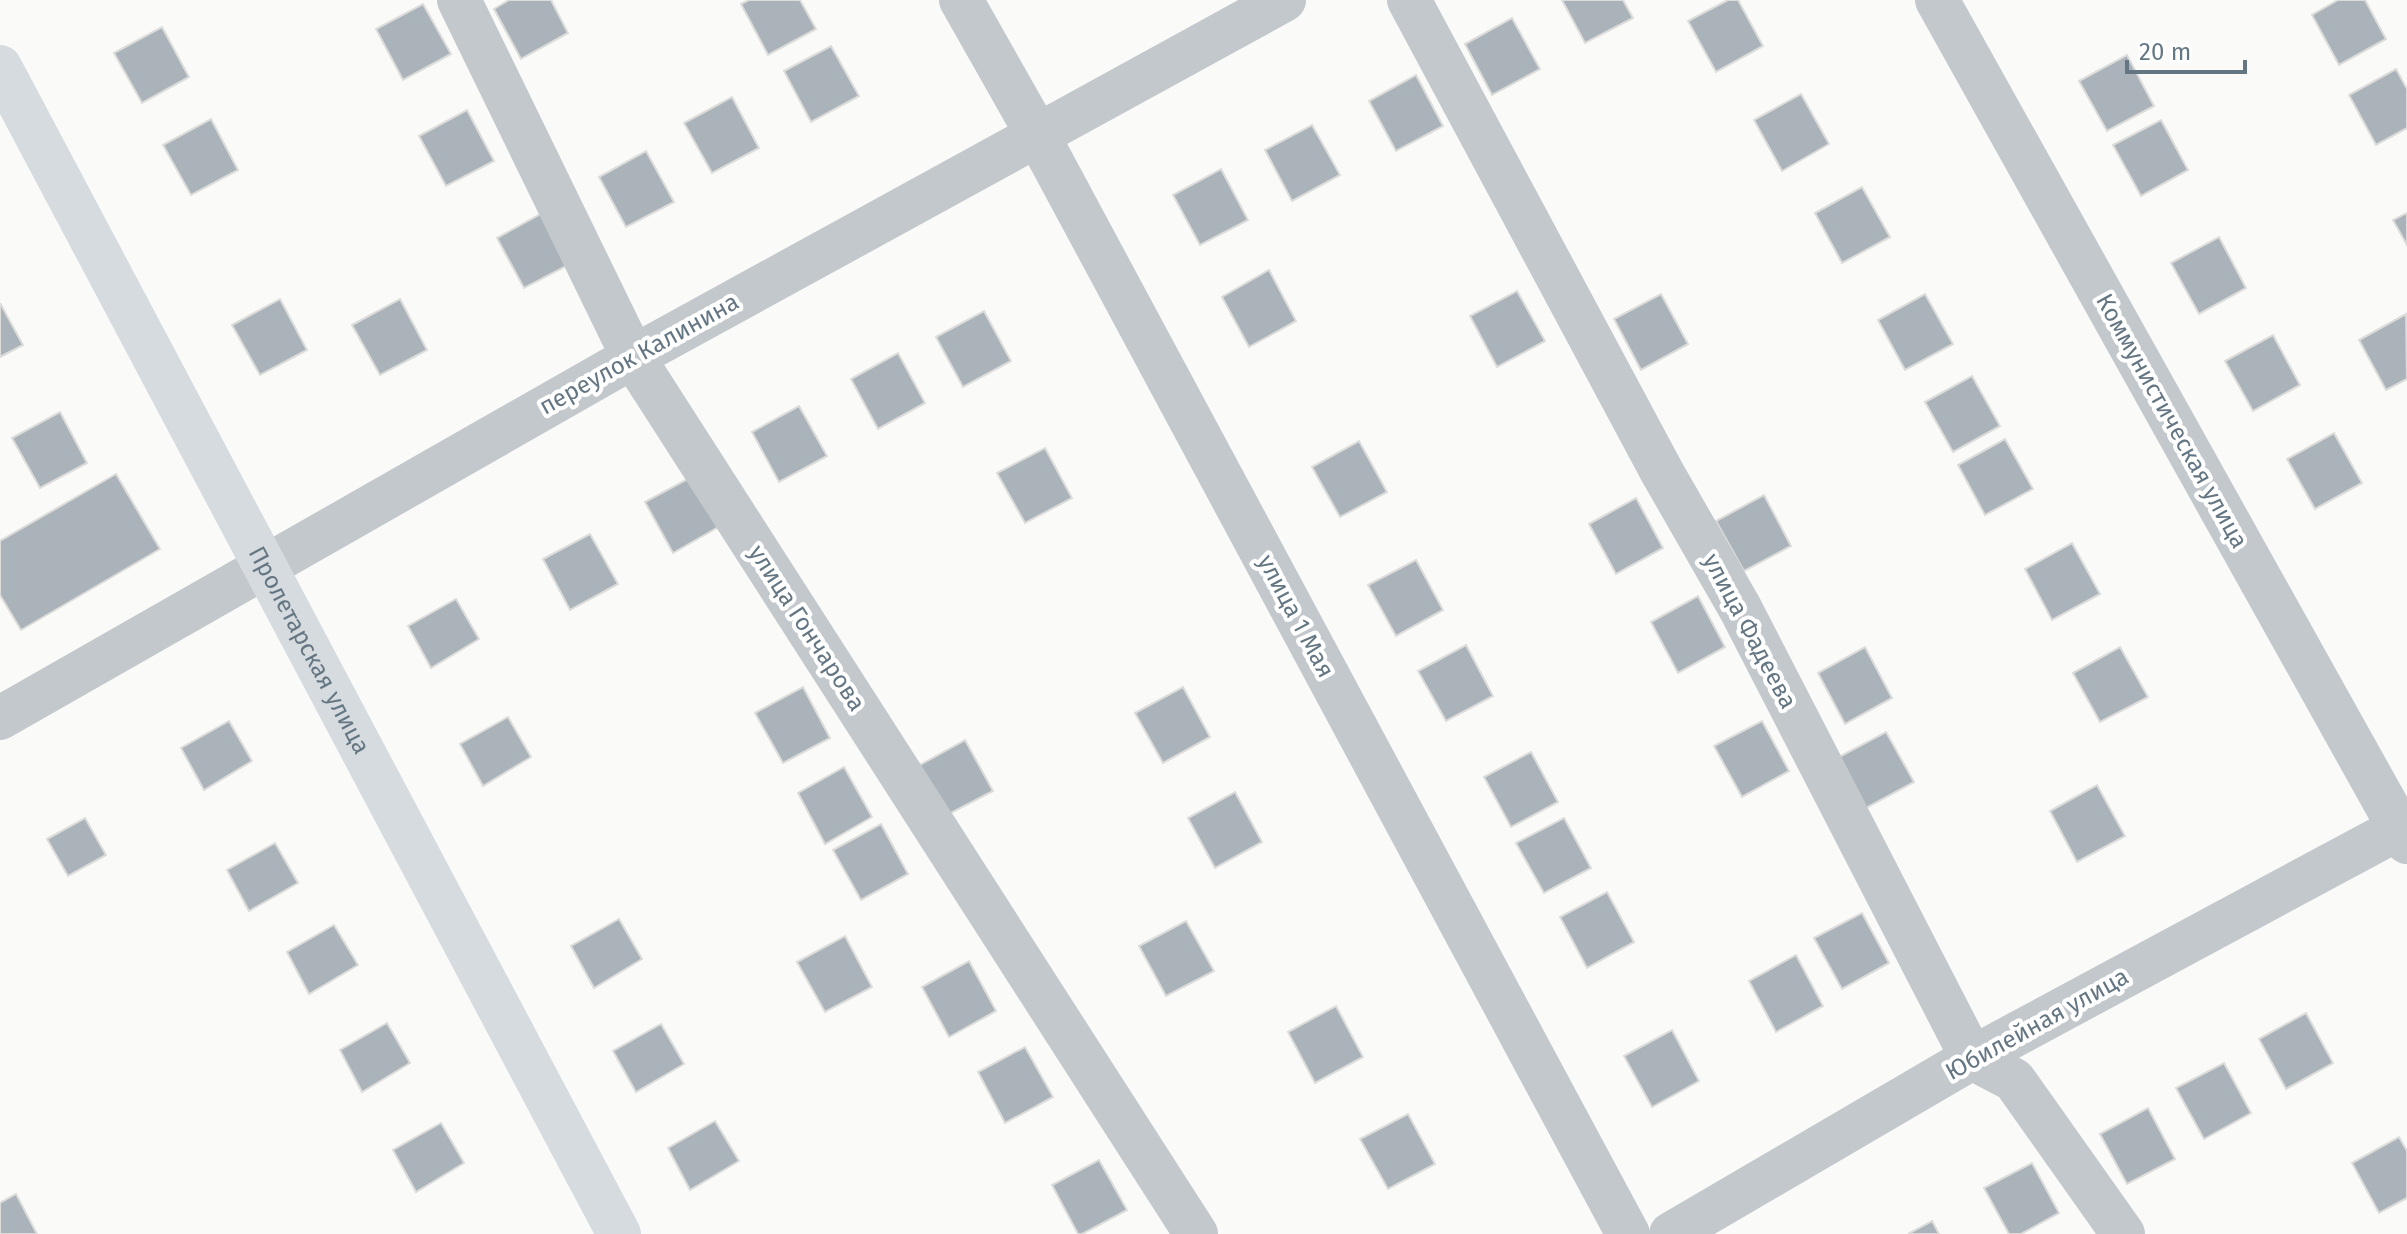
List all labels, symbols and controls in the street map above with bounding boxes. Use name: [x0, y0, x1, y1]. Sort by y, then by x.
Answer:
scale bar: [2127, 24, 2245, 74]
text: 20 m: [2139, 38, 2191, 66]
street label: переулок Калинина: [534, 287, 744, 421]
street label: Коммунистическая улица: [2090, 289, 2254, 553]
street label: улица Гончарова: [743, 540, 871, 716]
street label: Пролетарская улица: [243, 541, 376, 759]
street label: улица Фадеева: [1697, 549, 1803, 713]
street label: улица 1 Мая: [1252, 550, 1340, 682]
street label: Юбилейная улица: [1941, 962, 2133, 1086]

